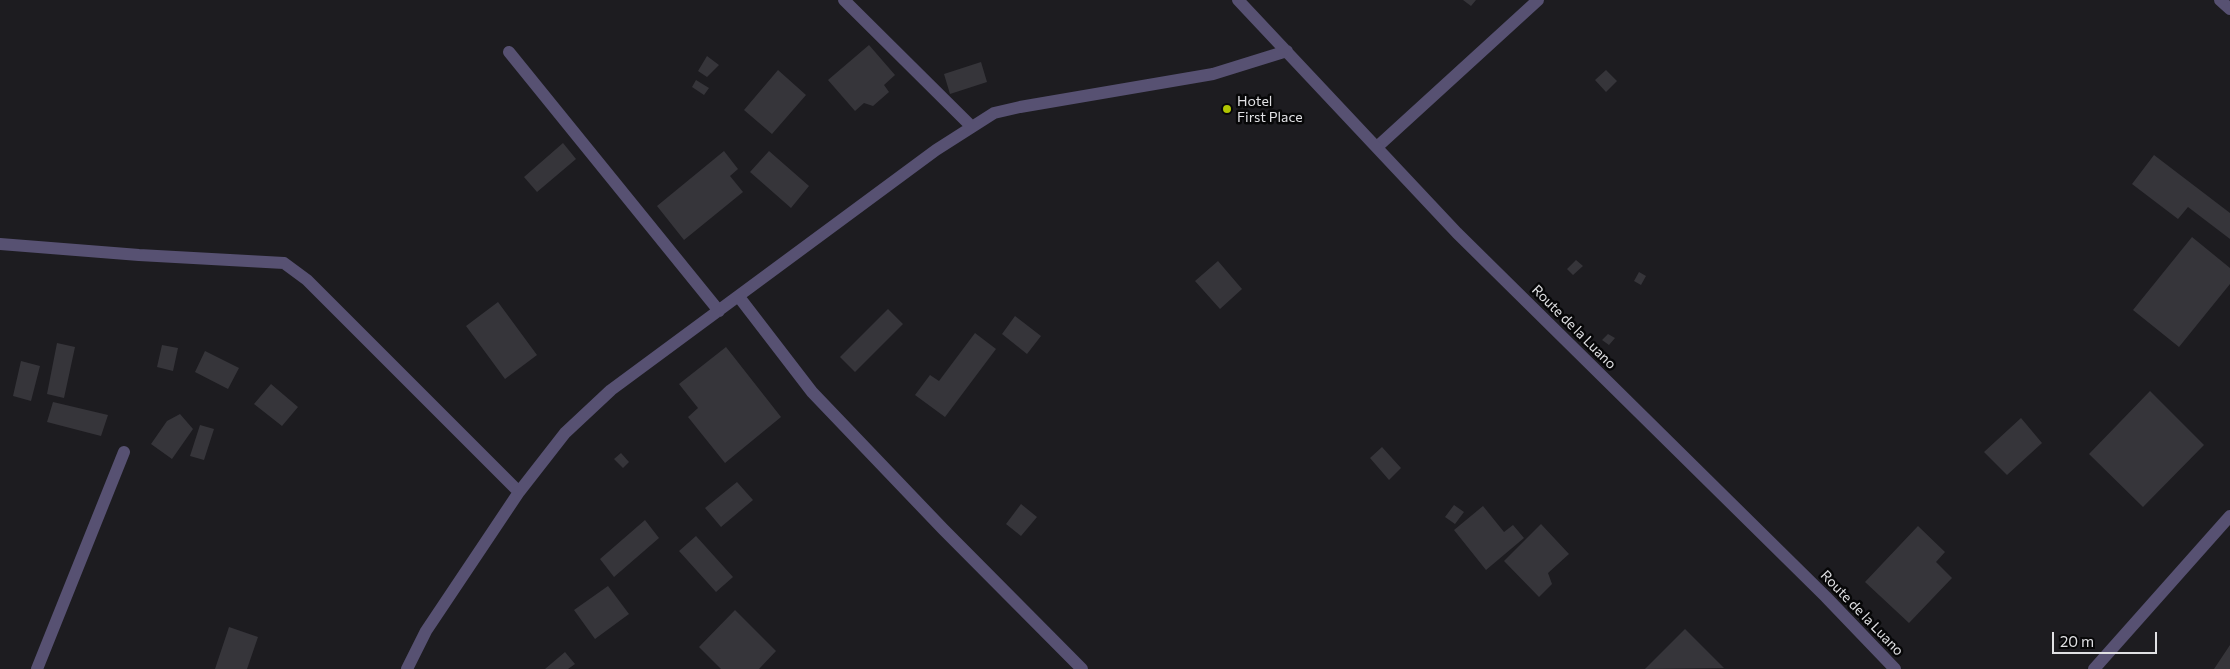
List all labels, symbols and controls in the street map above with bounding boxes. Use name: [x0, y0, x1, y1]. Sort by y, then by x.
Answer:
place label: Hotel First Place: [1237, 93, 1303, 125]
marker: Hotel First Place: [1221, 103, 1233, 115]
street label: Route de la Luano: [1528, 281, 1620, 373]
street label: Route de la Luano: [1817, 567, 1907, 659]
scale bar: [2055, 622, 2160, 654]
text: 20 m: [2060, 632, 2094, 650]

